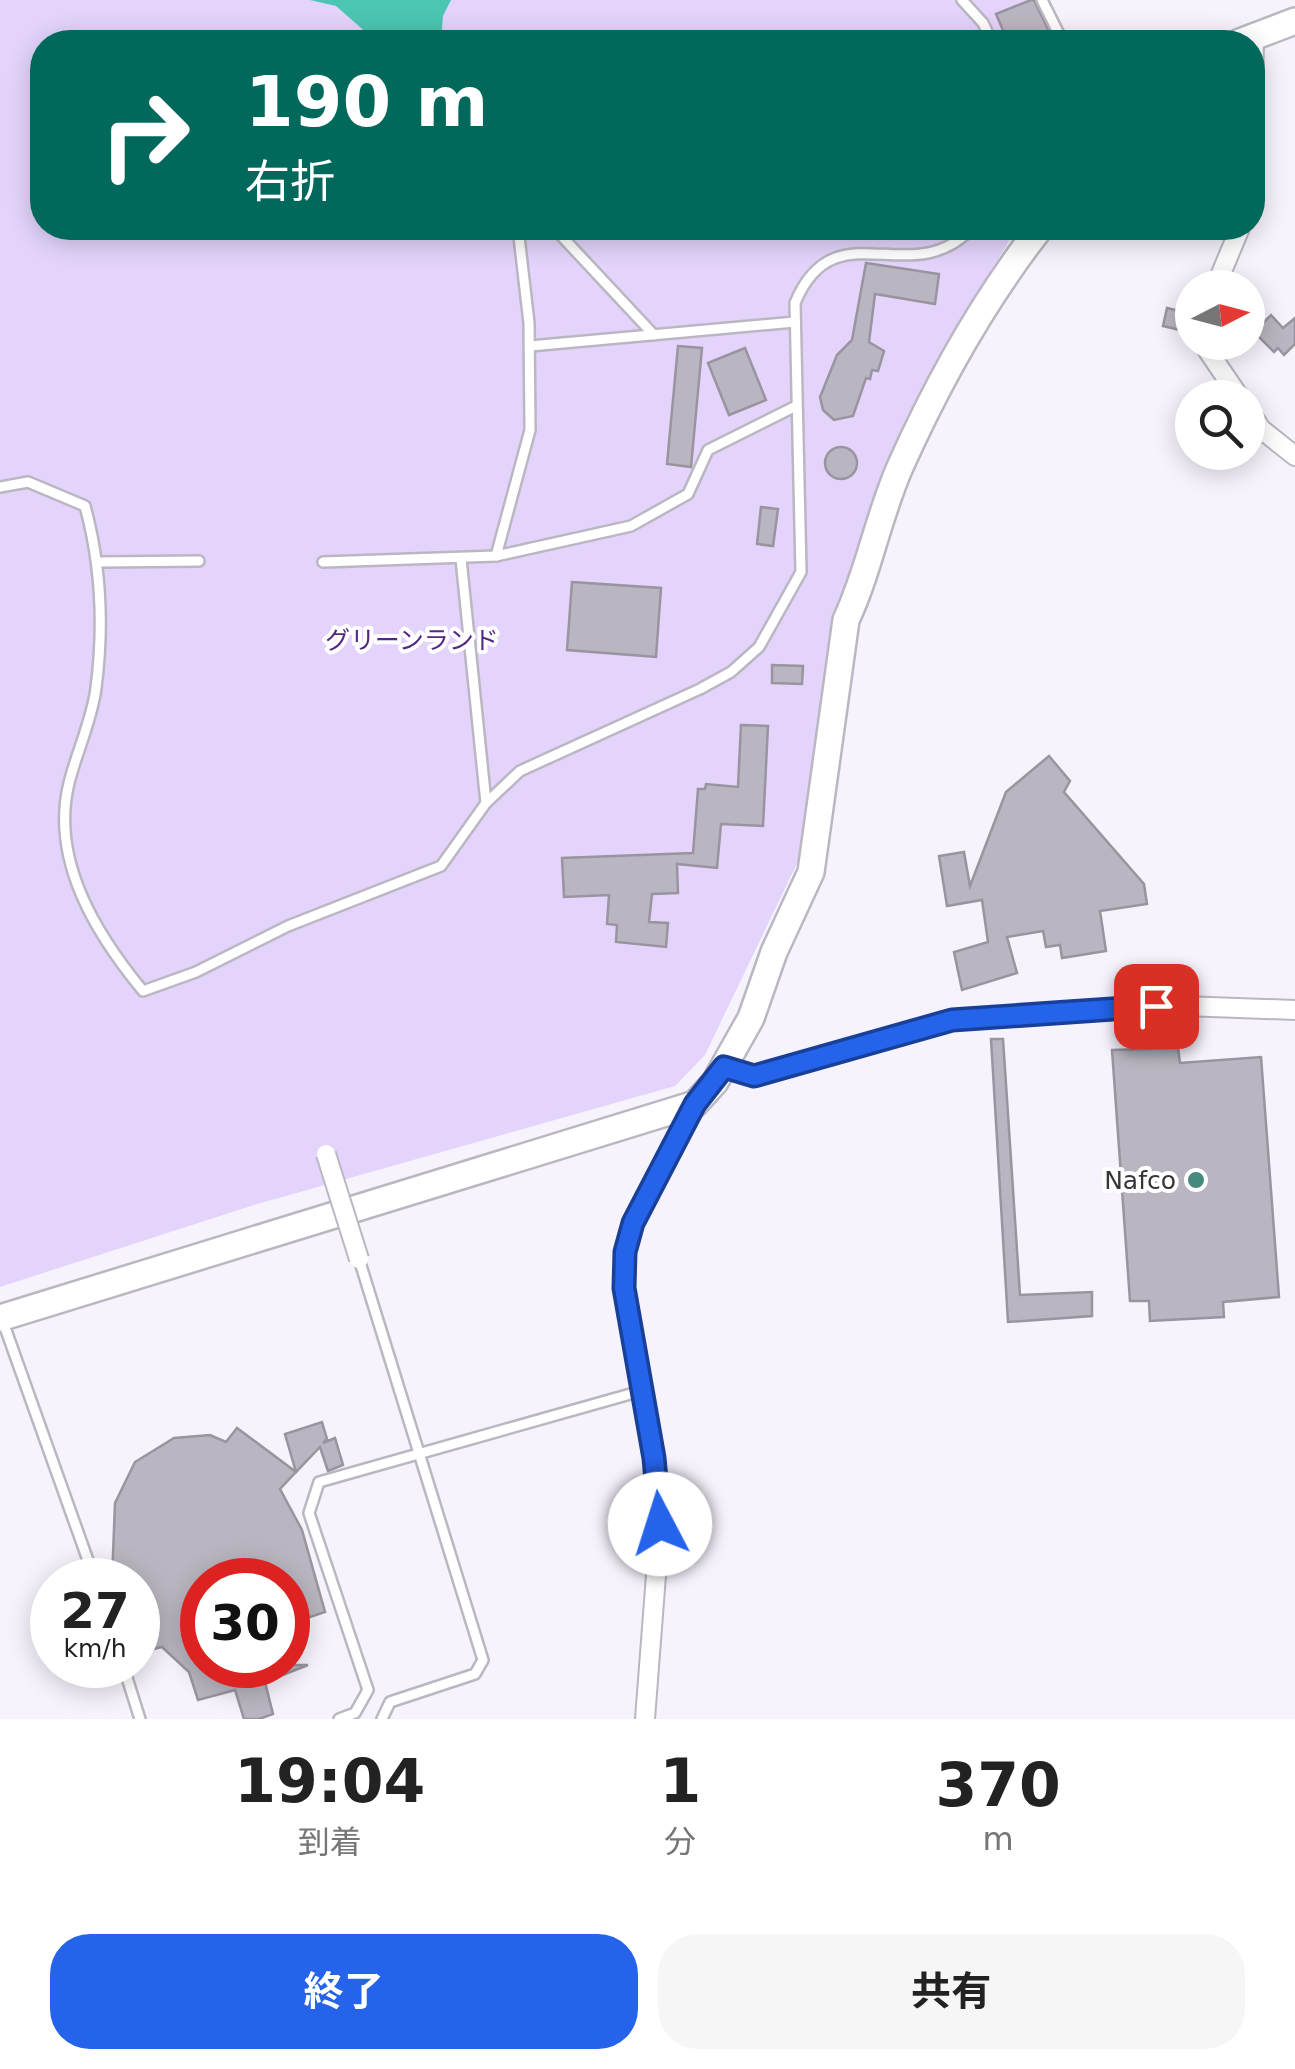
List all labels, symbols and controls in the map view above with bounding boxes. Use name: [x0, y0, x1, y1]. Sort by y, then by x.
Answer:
text: 190 m: [245, 61, 488, 143]
icon: right: [80, 70, 210, 200]
text: 右折: [245, 155, 335, 208]
north arrow: [1175, 270, 1265, 360]
map controls: [1175, 270, 1265, 470]
button: search: [1175, 380, 1265, 470]
park label: グリーンランド: [325, 626, 499, 655]
pin: [1114, 964, 1199, 1049]
icon: arrive: [1129, 979, 1184, 1034]
place label: Nafco: [1104, 1166, 1176, 1195]
marker: Nafco: [1185, 1169, 1207, 1191]
position arrow: [608, 1472, 712, 1576]
speed limit sign: 30: [180, 1558, 310, 1688]
text: 27: [60, 1582, 130, 1640]
text: km/h: [63, 1634, 127, 1663]
text: 19:04: [234, 1746, 425, 1816]
text: 1: [660, 1746, 701, 1816]
text: 370: [936, 1750, 1061, 1820]
text: m: [983, 1820, 1014, 1858]
text: 到着: [298, 1823, 362, 1861]
text: 分: [664, 1823, 696, 1861]
button: 終了: [50, 1934, 638, 2049]
button: 共有: [658, 1934, 1245, 2049]

